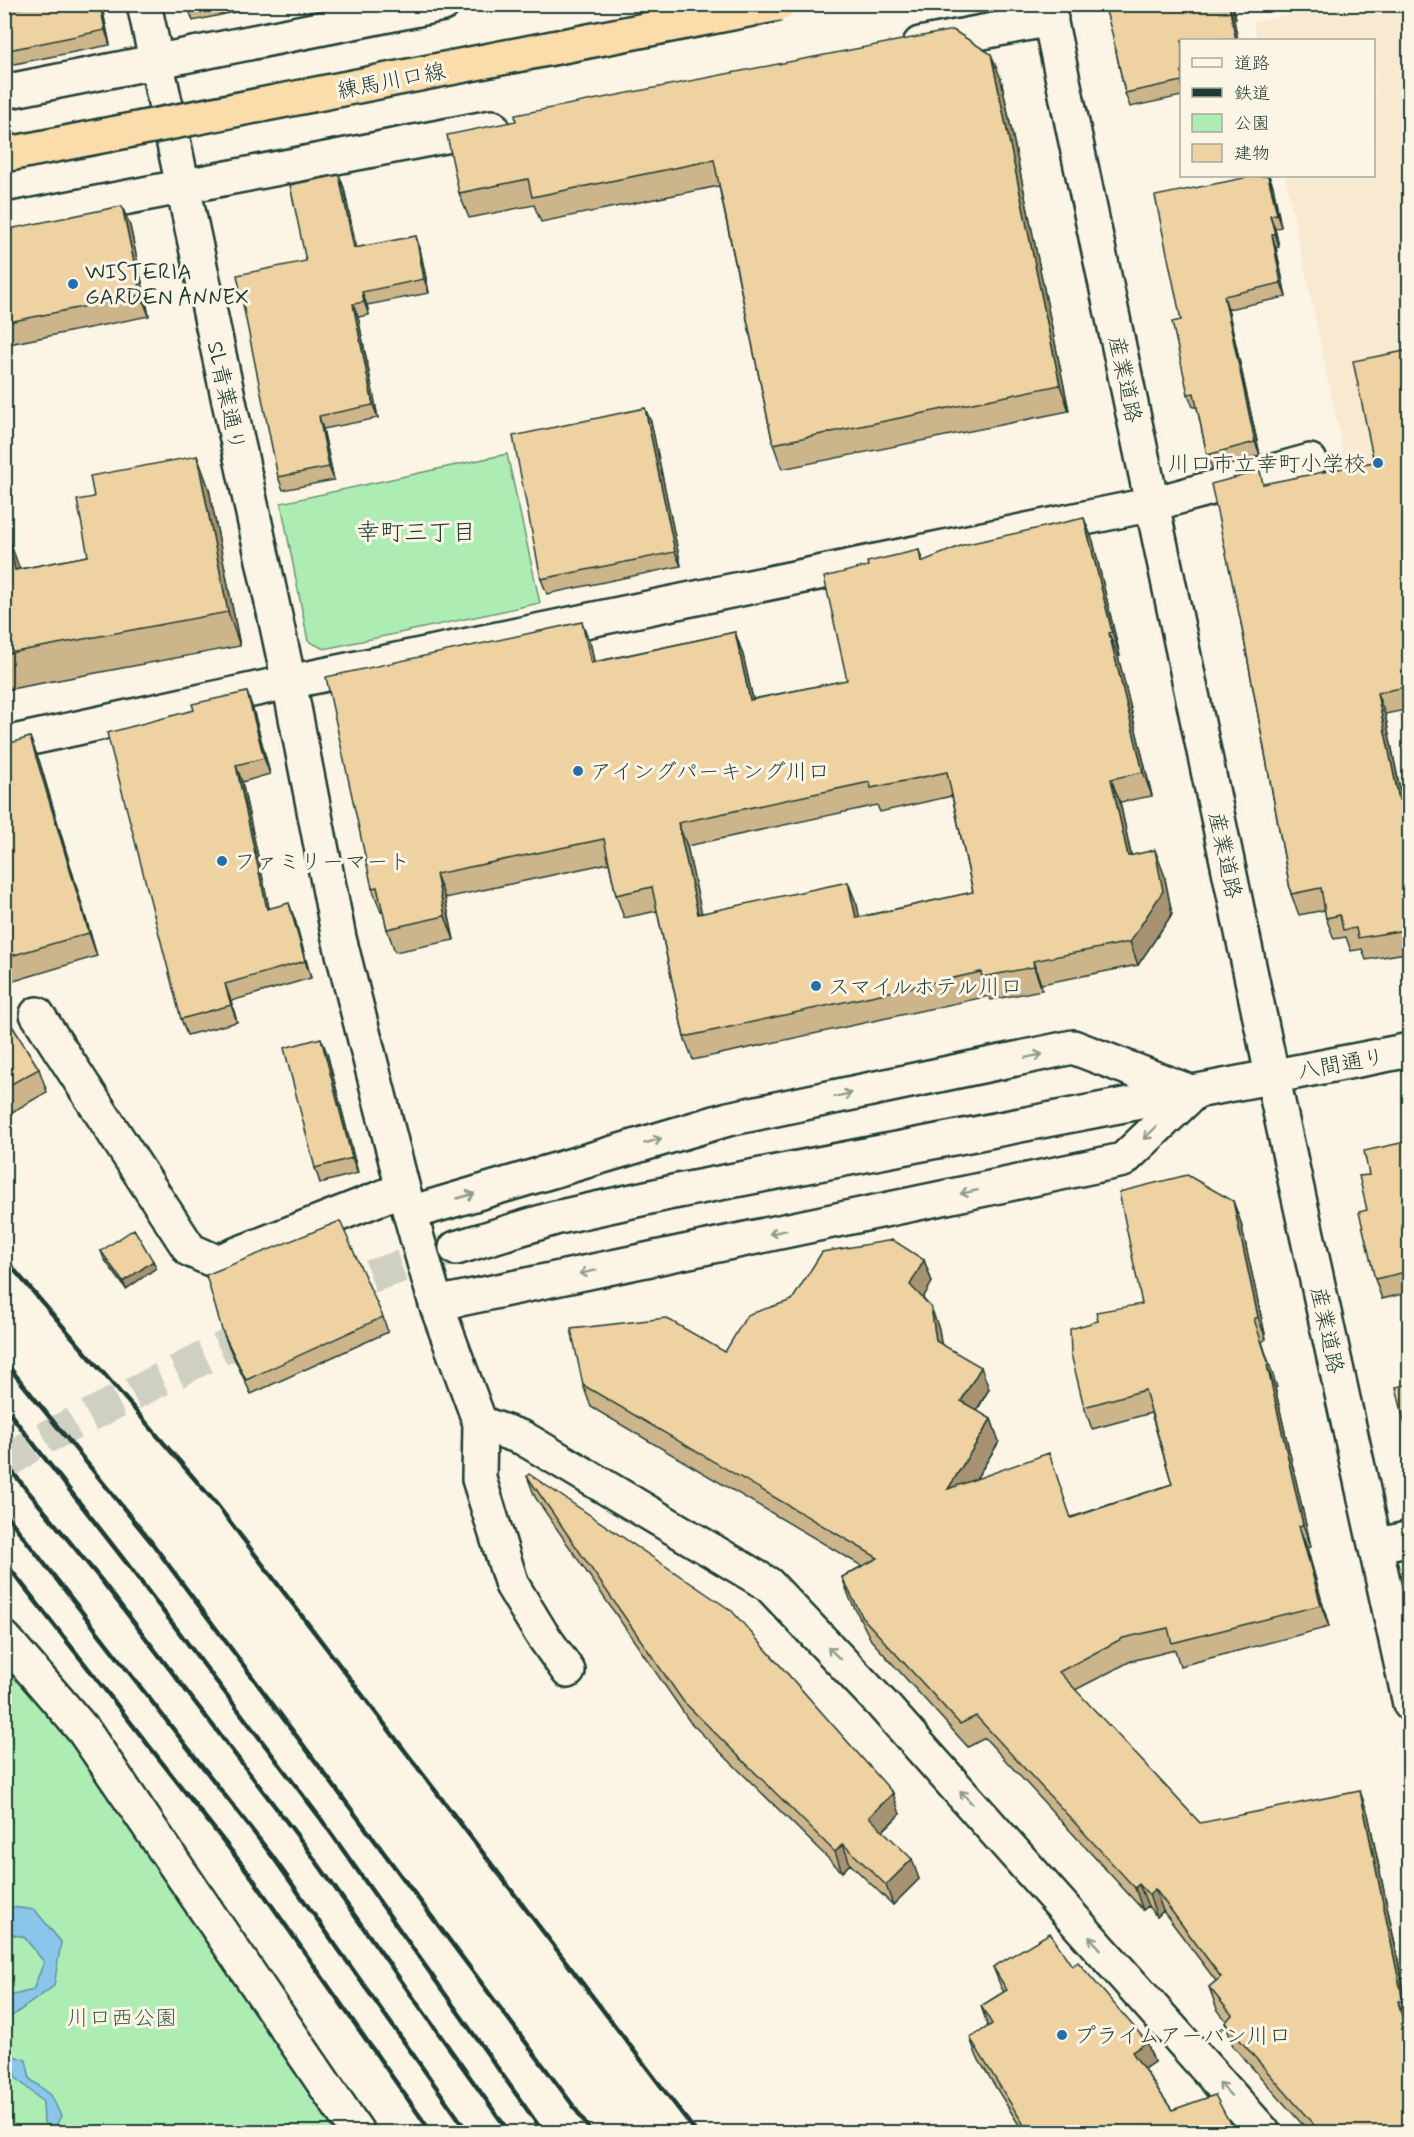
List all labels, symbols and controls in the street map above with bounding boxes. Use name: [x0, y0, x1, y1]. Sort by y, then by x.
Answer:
legend: [1180, 39, 1375, 177]
text: 道路: [1234, 52, 1270, 76]
street label: 練馬川口線: [335, 58, 448, 106]
text: 鉄道: [1234, 82, 1270, 106]
text: 公園: [1234, 112, 1270, 136]
text: 建物: [1234, 142, 1270, 166]
place label: WISTERIA GARDEN ANNEX: [85, 259, 249, 312]
marker: WISTERIA GARDEN ANNEX: [66, 277, 80, 291]
street label: 産業道路: [1101, 333, 1147, 425]
street label: SL青葉通り: [200, 339, 250, 454]
place label: 川口市立幸町小学校: [1168, 451, 1366, 479]
marker: 川口市立幸町小学校: [1371, 456, 1385, 470]
district label: 幸町三丁目: [356, 518, 476, 549]
place label: アイングパーキング川口: [590, 759, 830, 787]
marker: アイングパーキング川口: [571, 764, 585, 778]
street label: 産業道路: [1201, 809, 1247, 901]
place label: ファミリーマート: [234, 849, 410, 877]
marker: ファミリーマート: [215, 854, 229, 868]
place label: スマイルホテル川口: [828, 974, 1022, 1002]
marker: スマイルホテル川口: [809, 979, 823, 993]
street label: 八間通り: [1296, 1044, 1387, 1086]
one-way arrow: [1024, 1049, 1043, 1061]
one-way arrow: [833, 1089, 852, 1100]
one-way arrow: [1143, 1126, 1158, 1140]
one-way arrow: [643, 1135, 662, 1146]
one-way arrow: [960, 1187, 980, 1198]
one-way arrow: [456, 1190, 475, 1201]
one-way arrow: [769, 1227, 789, 1238]
one-way arrow: [578, 1267, 598, 1278]
street label: 産業道路: [1303, 1284, 1349, 1376]
one-way arrow: [827, 1646, 841, 1661]
one-way arrow: [959, 1789, 972, 1805]
one-way arrow: [1088, 1936, 1102, 1951]
park label: 川口西公園: [67, 2005, 177, 2033]
place label: プライムアーバン川口: [1074, 2023, 1291, 2051]
marker: プライムアーバン川口: [1055, 2028, 1069, 2042]
one-way arrow: [1218, 2082, 1232, 2097]

